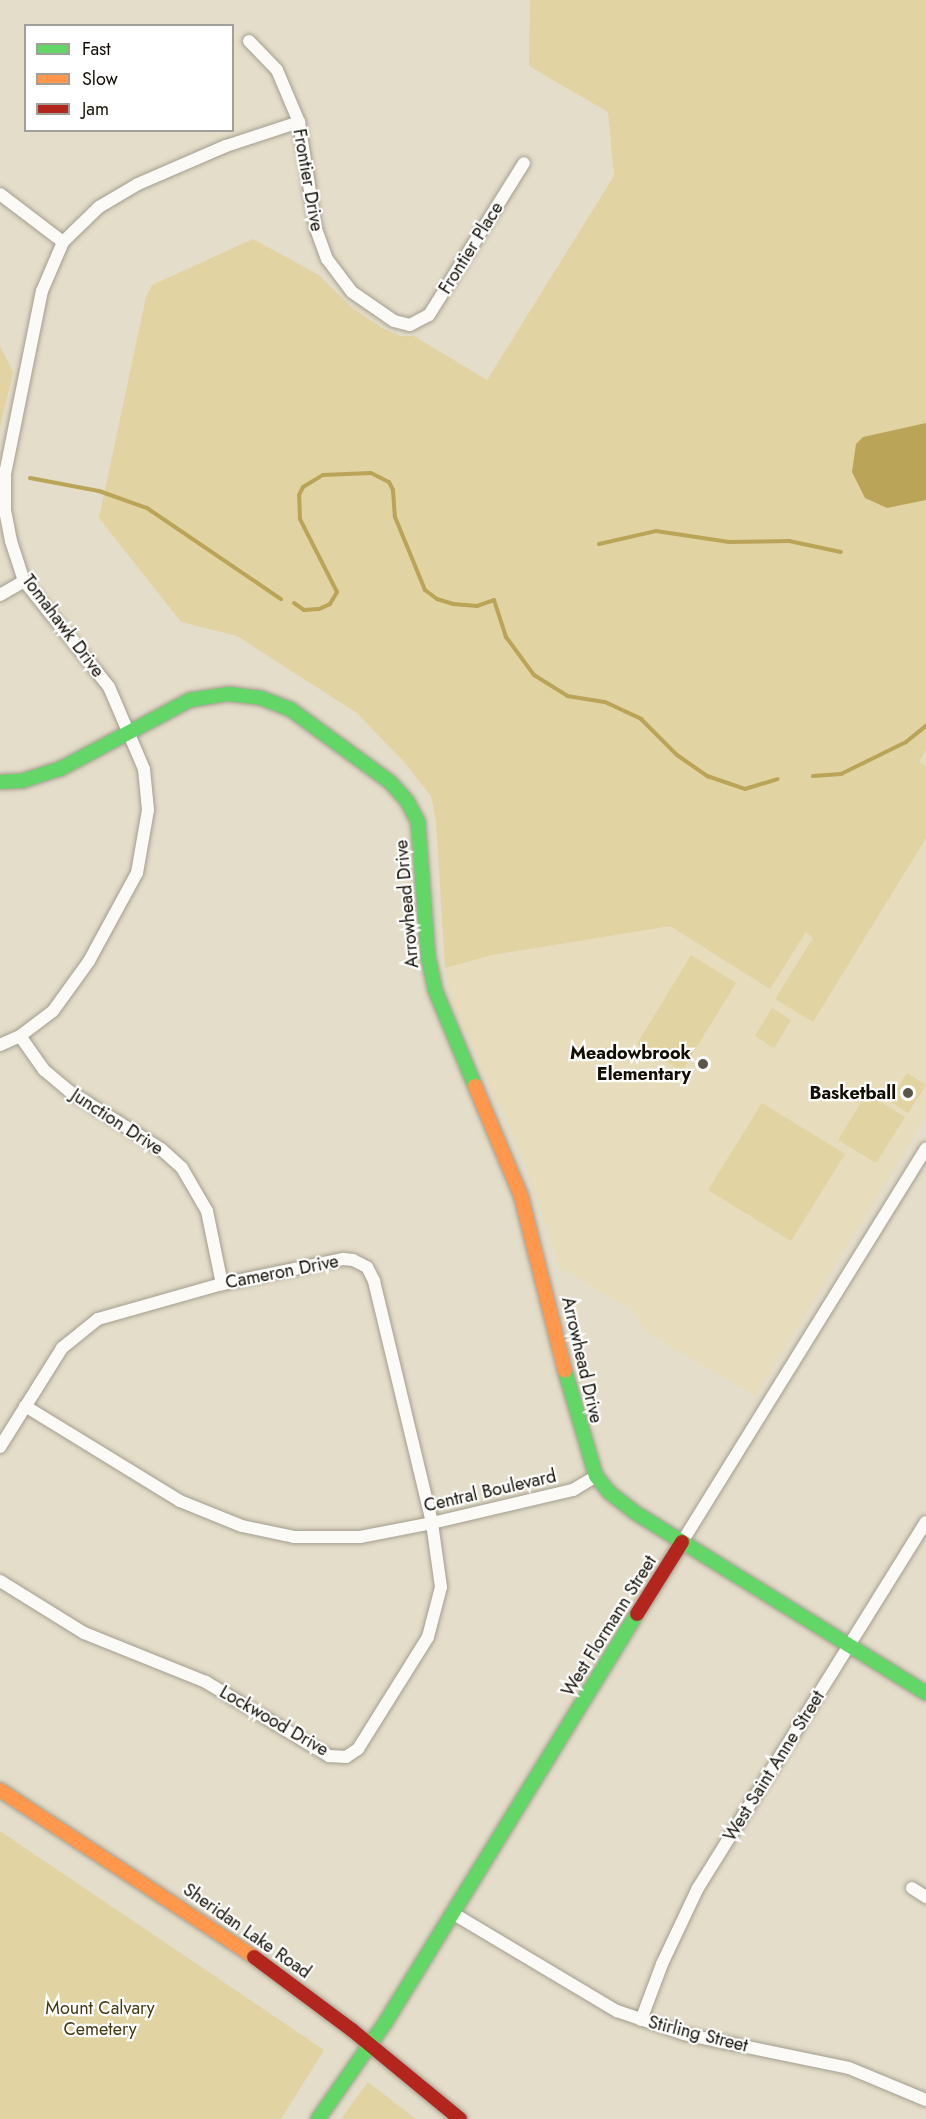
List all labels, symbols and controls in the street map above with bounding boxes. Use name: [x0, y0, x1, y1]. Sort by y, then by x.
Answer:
legend: [24, 24, 234, 132]
text: Fast: [82, 36, 111, 62]
text: Slow: [82, 66, 118, 92]
text: Jam: [82, 96, 109, 122]
street label: Frontier Drive: [288, 127, 328, 233]
street label: Frontier Place: [434, 198, 508, 298]
street label: Tomahawk Drive: [17, 571, 109, 681]
street label: Arrowhead Drive: [391, 839, 423, 969]
place label: Meadowbrook Elementary: [570, 1043, 691, 1086]
marker: Meadowbrook Elementary: [696, 1057, 710, 1071]
place label: Basketball: [809, 1082, 896, 1104]
street label: Junction Drive: [67, 1084, 167, 1160]
marker: Basketball: [901, 1086, 915, 1100]
street label: Cameron Drive: [224, 1250, 340, 1294]
street label: Arrowhead Drive: [557, 1295, 607, 1425]
street label: Central Boulevard: [422, 1465, 558, 1517]
street label: West Flormann Street: [557, 1552, 661, 1700]
street label: Lockwood Drive: [216, 1681, 332, 1761]
street label: West Saint Anne Street: [719, 1687, 829, 1845]
street label: Sheridan Lake Road: [179, 1879, 315, 1983]
park label: Mount Calvary Cemetery: [45, 1998, 155, 2040]
street label: Stirling Street: [646, 2011, 750, 2057]

